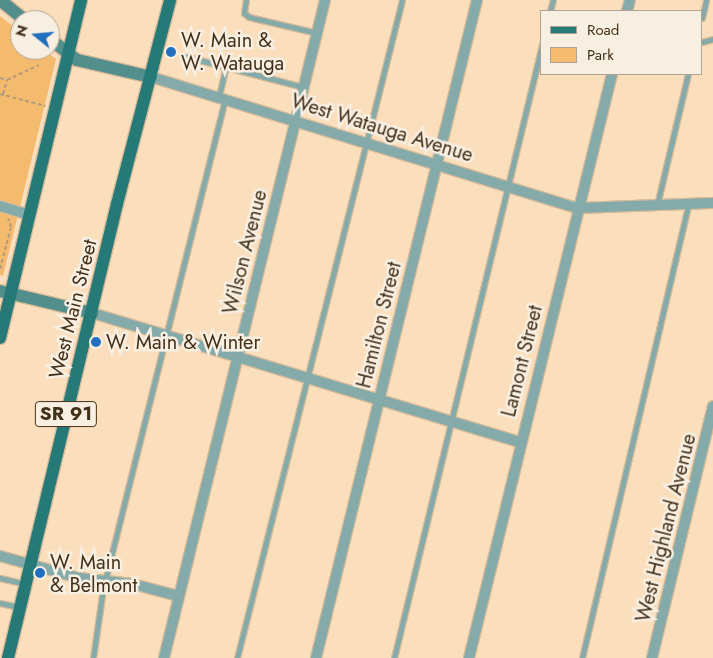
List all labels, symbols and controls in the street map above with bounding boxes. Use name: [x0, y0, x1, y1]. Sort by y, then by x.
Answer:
north arrow: [10, 10, 60, 60]
legend: [540, 10, 703, 75]
text: Road: [587, 19, 619, 41]
text: N: [10, 23, 33, 39]
place label: W. Main & W. Watauga: [181, 29, 284, 76]
text: Park: [587, 44, 614, 66]
marker: W. Main & W. Watauga: [165, 46, 177, 58]
street label: West Watauga Avenue: [288, 89, 476, 167]
street label: Wilson Avenue: [218, 187, 272, 317]
street label: West Main Street: [44, 237, 102, 381]
street label: Hamilton Street: [352, 259, 406, 391]
street label: Lamont Street: [497, 303, 547, 419]
place label: W. Main & Winter: [106, 330, 260, 354]
marker: W. Main & Winter: [90, 336, 102, 348]
road number: SR 91: [35, 398, 97, 430]
street label: West Highland Avenue: [631, 431, 701, 625]
place label: W. Main & Belmont: [50, 550, 137, 597]
marker: W. Main & Belmont: [34, 567, 46, 579]

